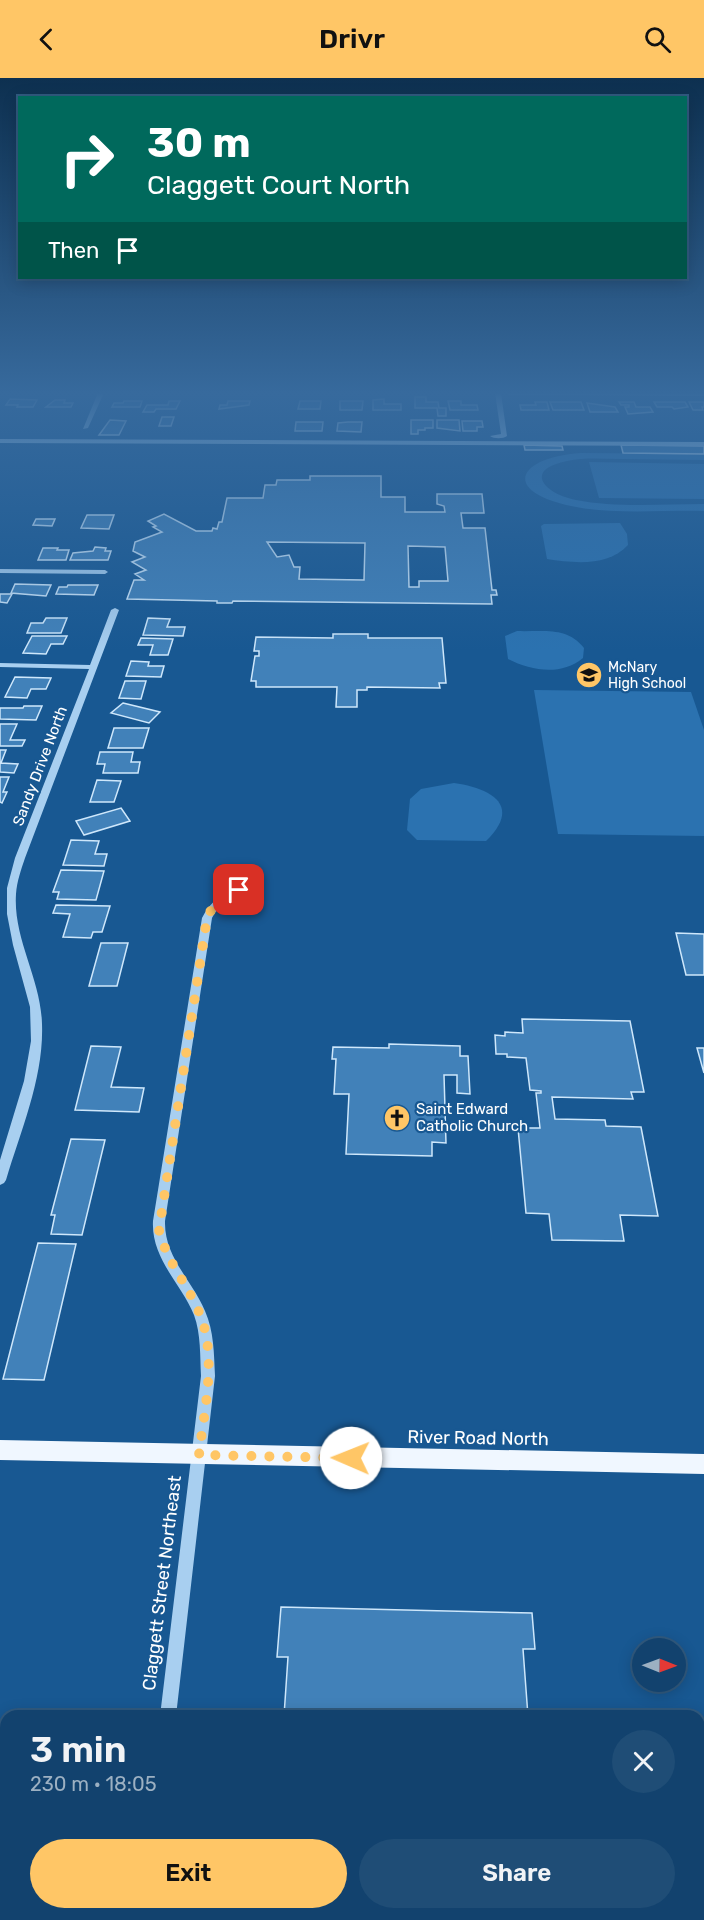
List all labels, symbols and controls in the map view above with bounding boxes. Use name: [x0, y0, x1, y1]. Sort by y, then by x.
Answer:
icon: back: [30, 23, 63, 56]
text: Drivr: [319, 23, 385, 55]
icon: search: [641, 23, 674, 56]
text: 30 m: [147, 118, 251, 168]
icon: right: [48, 120, 126, 198]
text: Claggett Court North: [147, 169, 410, 201]
icon: arrive: [111, 234, 144, 267]
text: Then: [48, 237, 99, 264]
place label: McNary High School: [608, 659, 686, 692]
school or university icon: McNary High School: [574, 660, 604, 690]
street label: Sandy Drive North: [9, 704, 71, 828]
pin: [213, 864, 264, 915]
icon: arrive: [222, 873, 255, 906]
place label: Saint Edward Catholic Church: [416, 1100, 528, 1135]
church icon: Saint Edward Catholic Church: [382, 1103, 412, 1133]
position arrow: [319, 1426, 383, 1490]
street label: River Road North: [407, 1426, 549, 1450]
street label: Claggett Street Northeast: [138, 1474, 186, 1692]
north arrow: [632, 1638, 686, 1692]
map controls: [632, 1638, 686, 1692]
text: 3 min: [30, 1728, 127, 1771]
button: close: [612, 1730, 675, 1793]
text: 230 m · 18:05: [30, 1772, 157, 1796]
button: Exit: [30, 1839, 347, 1908]
button: Share: [359, 1839, 675, 1908]

